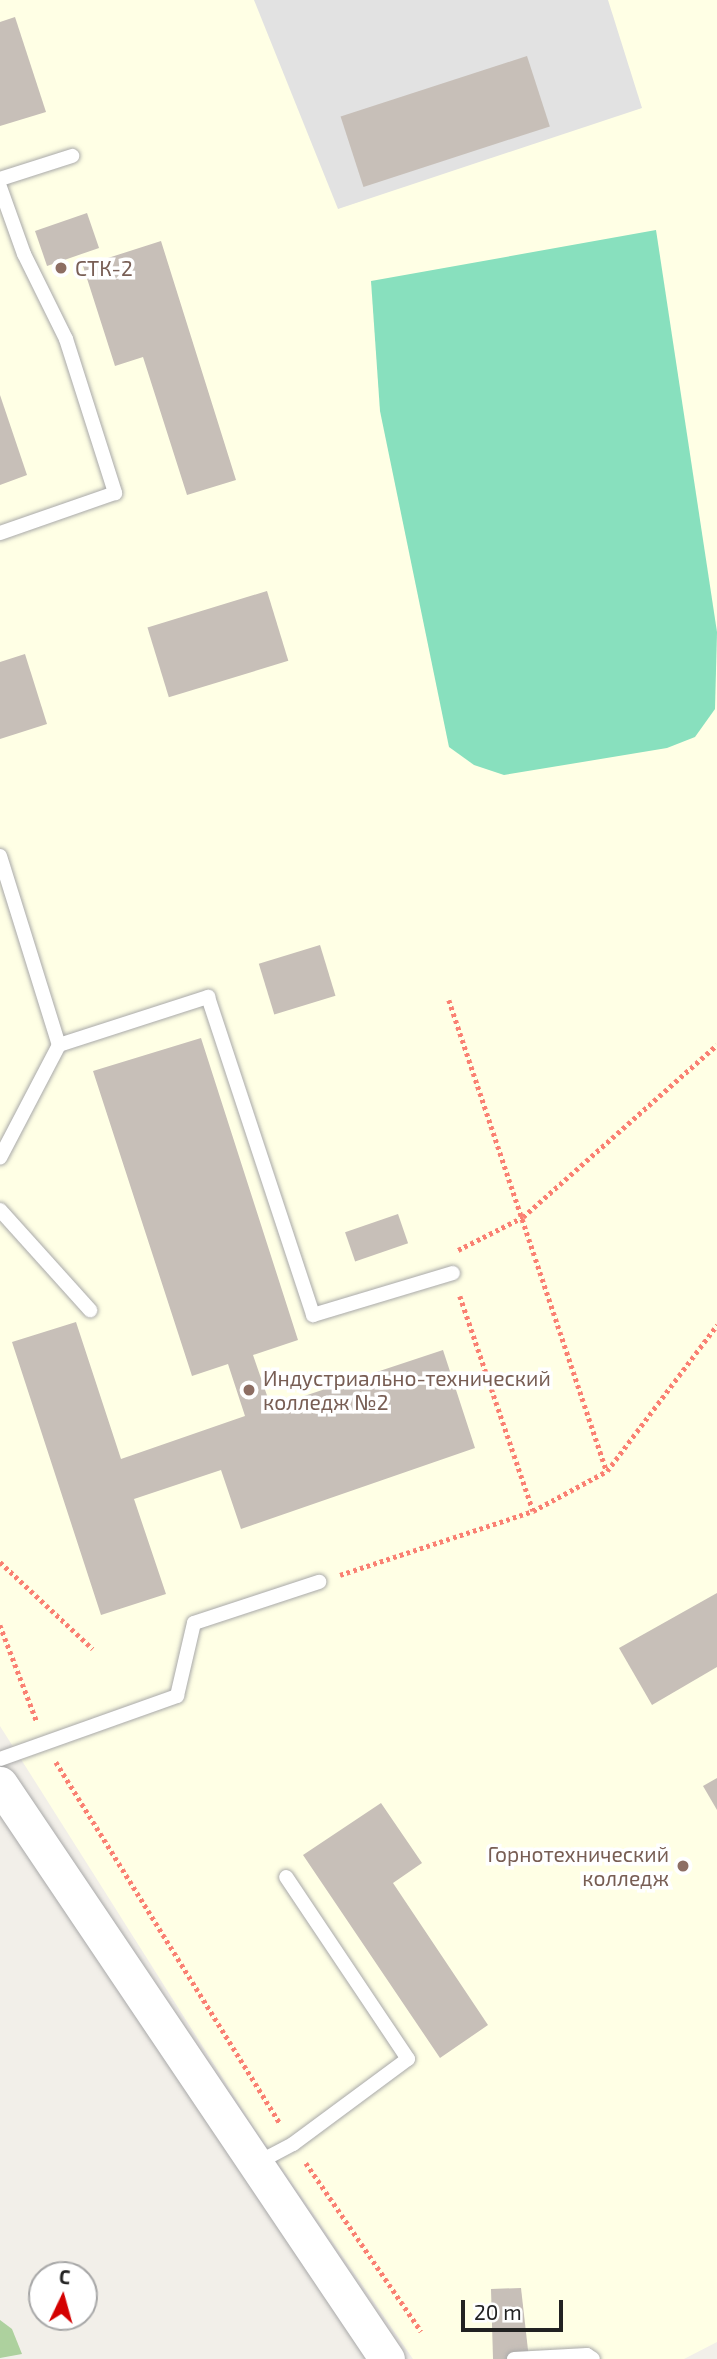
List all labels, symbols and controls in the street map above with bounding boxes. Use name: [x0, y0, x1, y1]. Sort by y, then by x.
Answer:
place label: СТК-2: [75, 255, 133, 281]
marker: СТК-2: [53, 260, 69, 276]
place label: Индустриально-технический колледж №2: [263, 1365, 551, 1415]
marker: Индустриально-технический колледж №2: [241, 1382, 257, 1398]
place label: Горнотехнический колледж: [488, 1841, 669, 1891]
marker: Горнотехнический колледж: [675, 1858, 691, 1874]
north arrow: [28, 2261, 98, 2331]
text: С: [58, 2265, 71, 2289]
scale bar: [465, 2286, 566, 2330]
text: 20 m: [474, 2299, 522, 2324]

